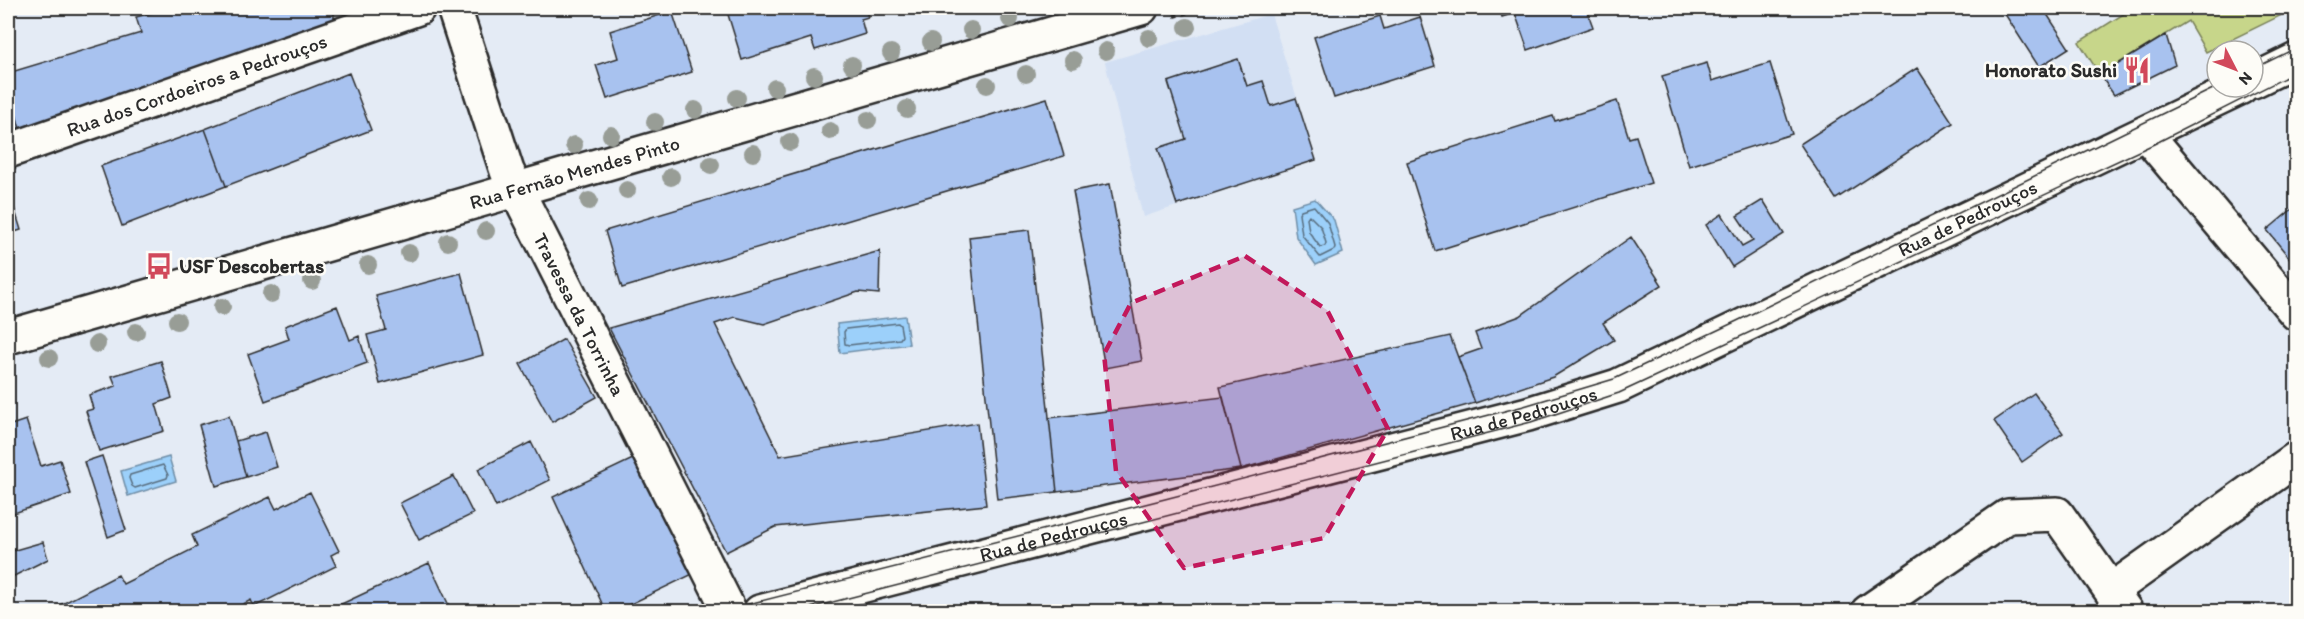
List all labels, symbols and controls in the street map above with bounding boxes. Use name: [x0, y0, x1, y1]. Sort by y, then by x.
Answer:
street label: Rua dos Cordoeiros a Pedrouços: [63, 29, 330, 142]
north arrow: [2205, 39, 2265, 99]
restaurant icon: Honorato Sushi: [2122, 55, 2152, 85]
place label: Honorato Sushi: [1985, 58, 2117, 82]
text: N: [2235, 68, 2256, 89]
street label: Rua Fernão Mendes Pinto: [467, 131, 682, 214]
street label: Rua de Pedrouços: [1894, 175, 2041, 262]
street label: Travessa da Torrinha: [528, 229, 631, 400]
bus stop icon: USF Descobertas: [144, 251, 174, 281]
place label: USF Descobertas: [179, 254, 324, 278]
street label: Rua de Pedrouços: [1448, 381, 1600, 446]
street label: Rua de Pedrouços: [977, 506, 1130, 567]

